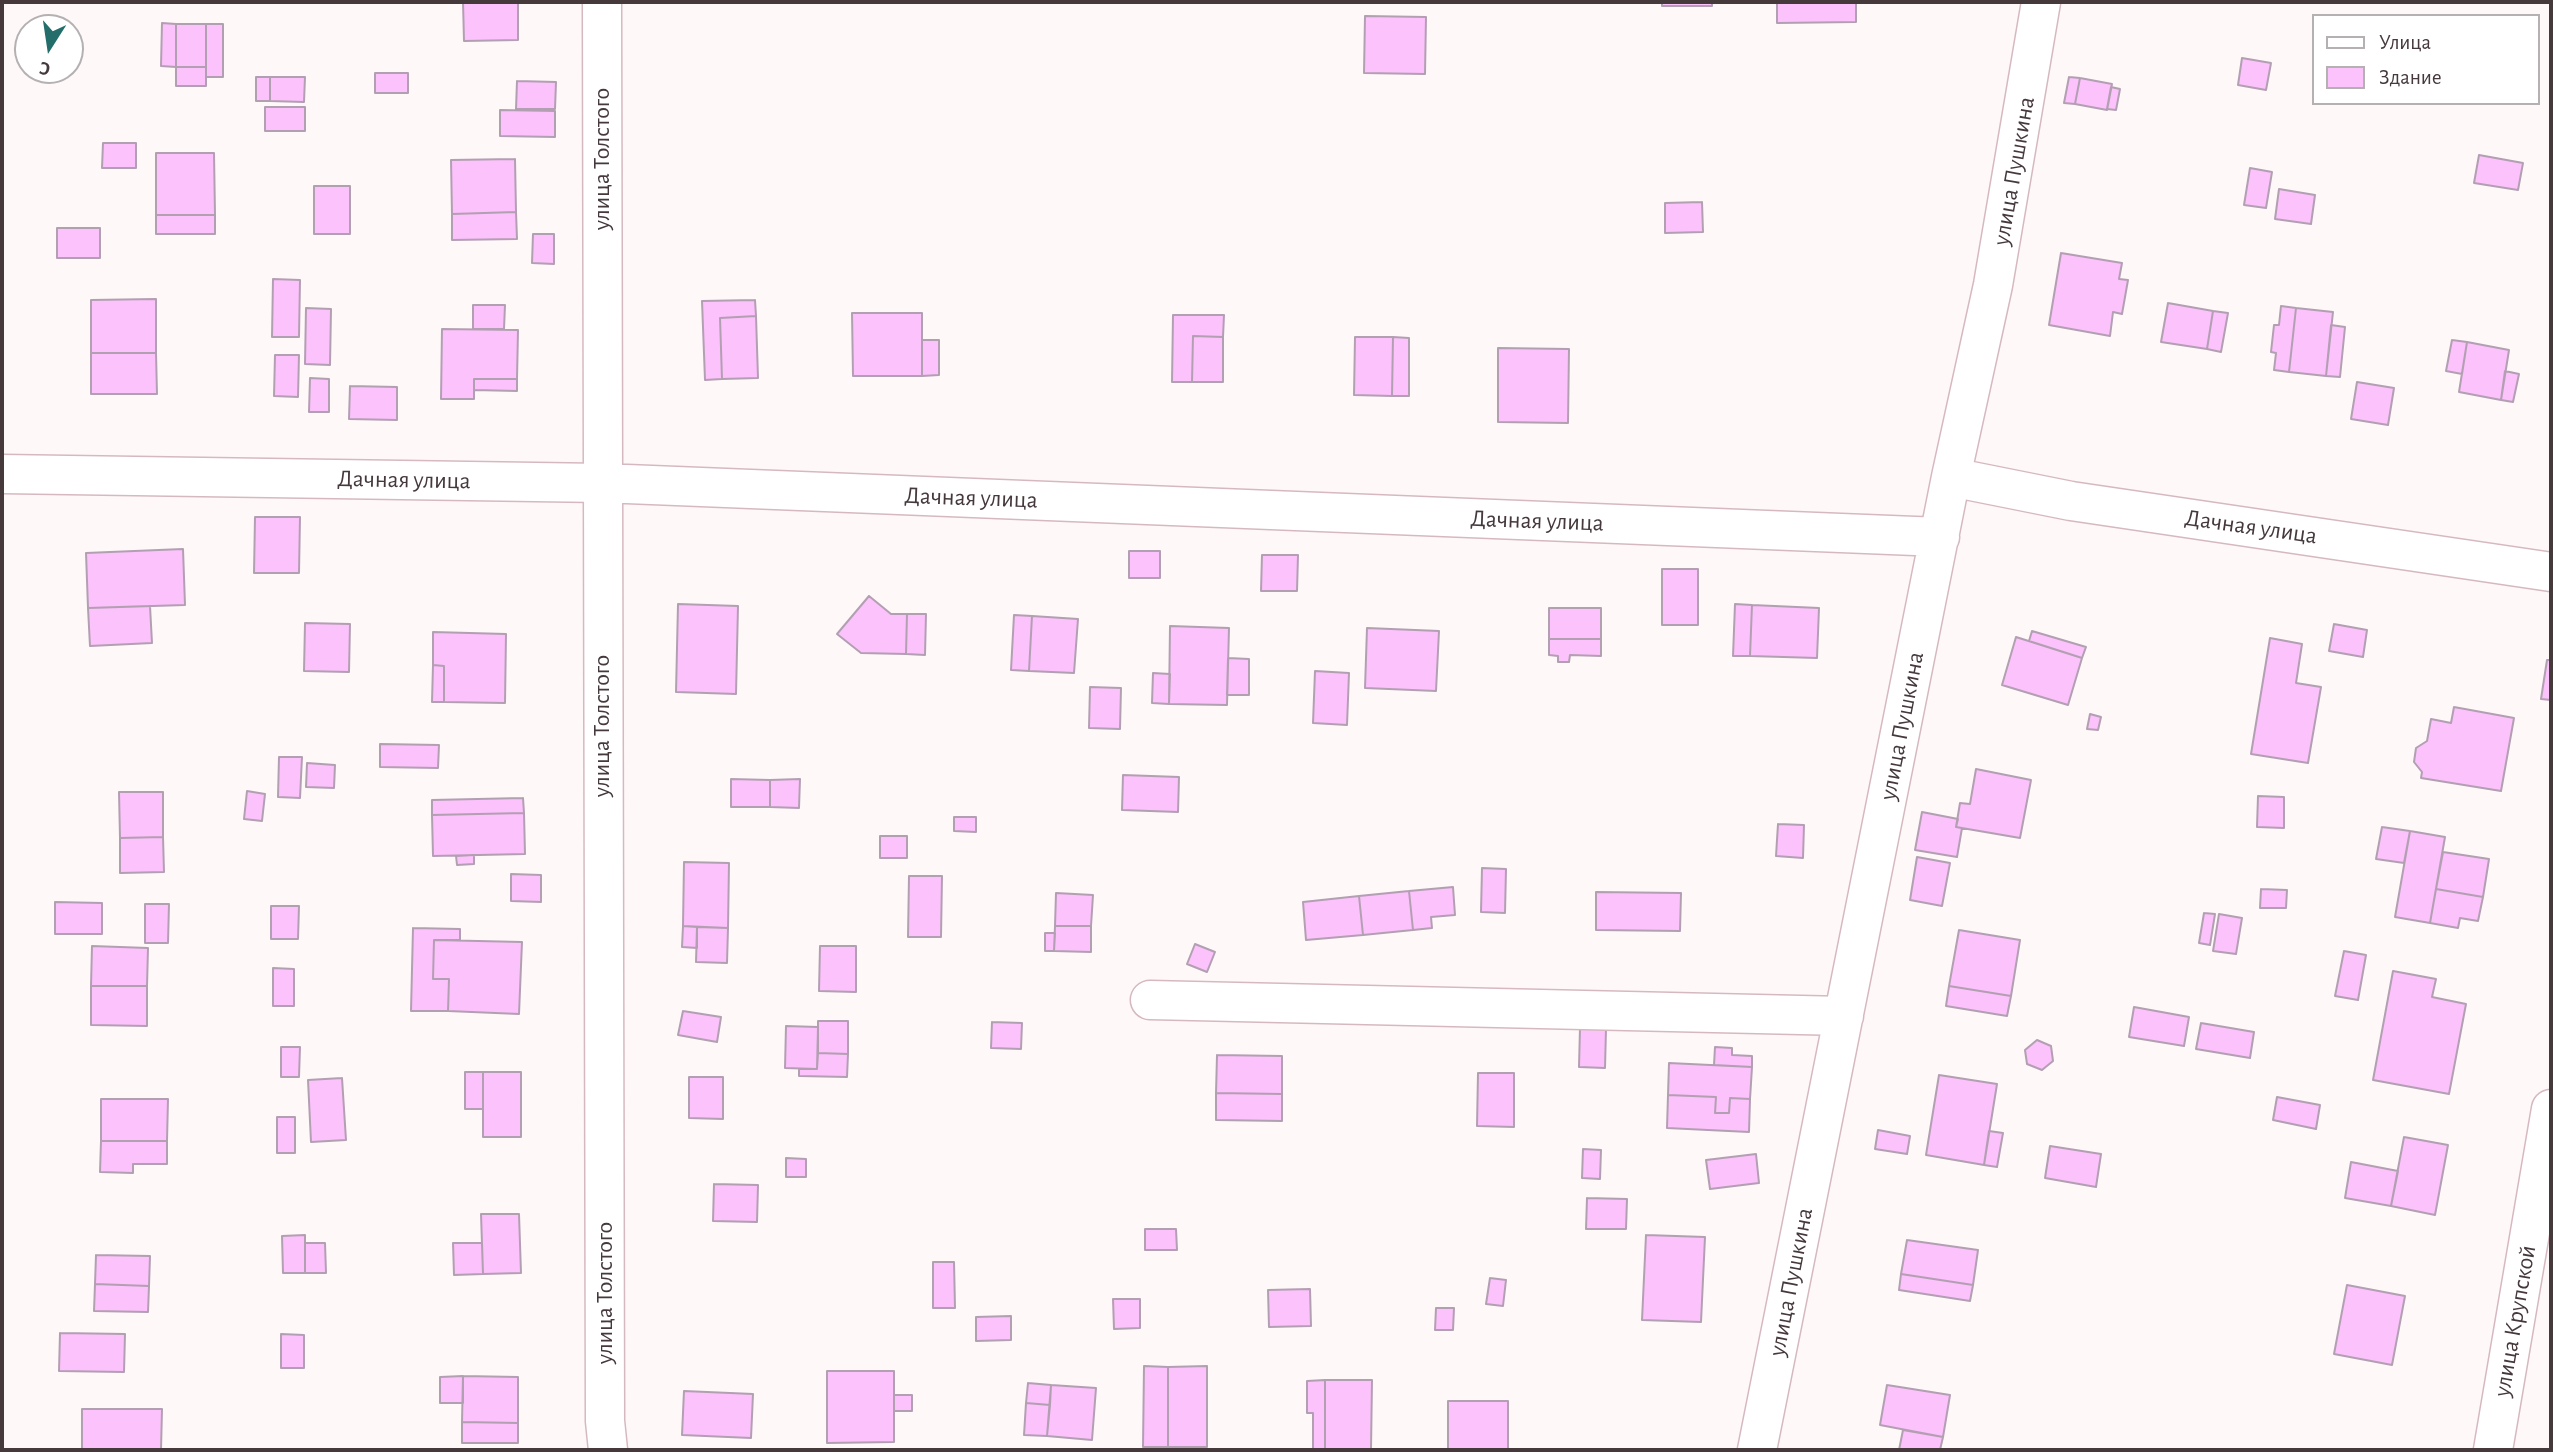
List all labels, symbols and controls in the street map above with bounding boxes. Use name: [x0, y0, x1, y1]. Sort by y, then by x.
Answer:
north arrow: [14, 14, 84, 84]
legend: [2312, 14, 2539, 105]
text: Улица: [2379, 32, 2431, 53]
text: С: [38, 58, 52, 78]
text: Здание: [2379, 67, 2442, 88]
street label: улица Толстого: [588, 88, 616, 230]
street label: улица Пушкина: [1987, 94, 2041, 248]
street label: Дачная улица: [337, 464, 471, 496]
street label: Дачная улица: [904, 481, 1038, 515]
street label: Дачная улица: [2183, 503, 2319, 551]
street label: Дачная улица: [1470, 504, 1604, 538]
street label: улица Пушкина: [1873, 649, 1931, 803]
street label: улица Толстого: [588, 655, 616, 797]
street label: улица Пушкина: [1762, 1205, 1820, 1359]
street label: улица Толстого: [591, 1222, 619, 1364]
street label: улица Крупской: [2487, 1243, 2543, 1399]

